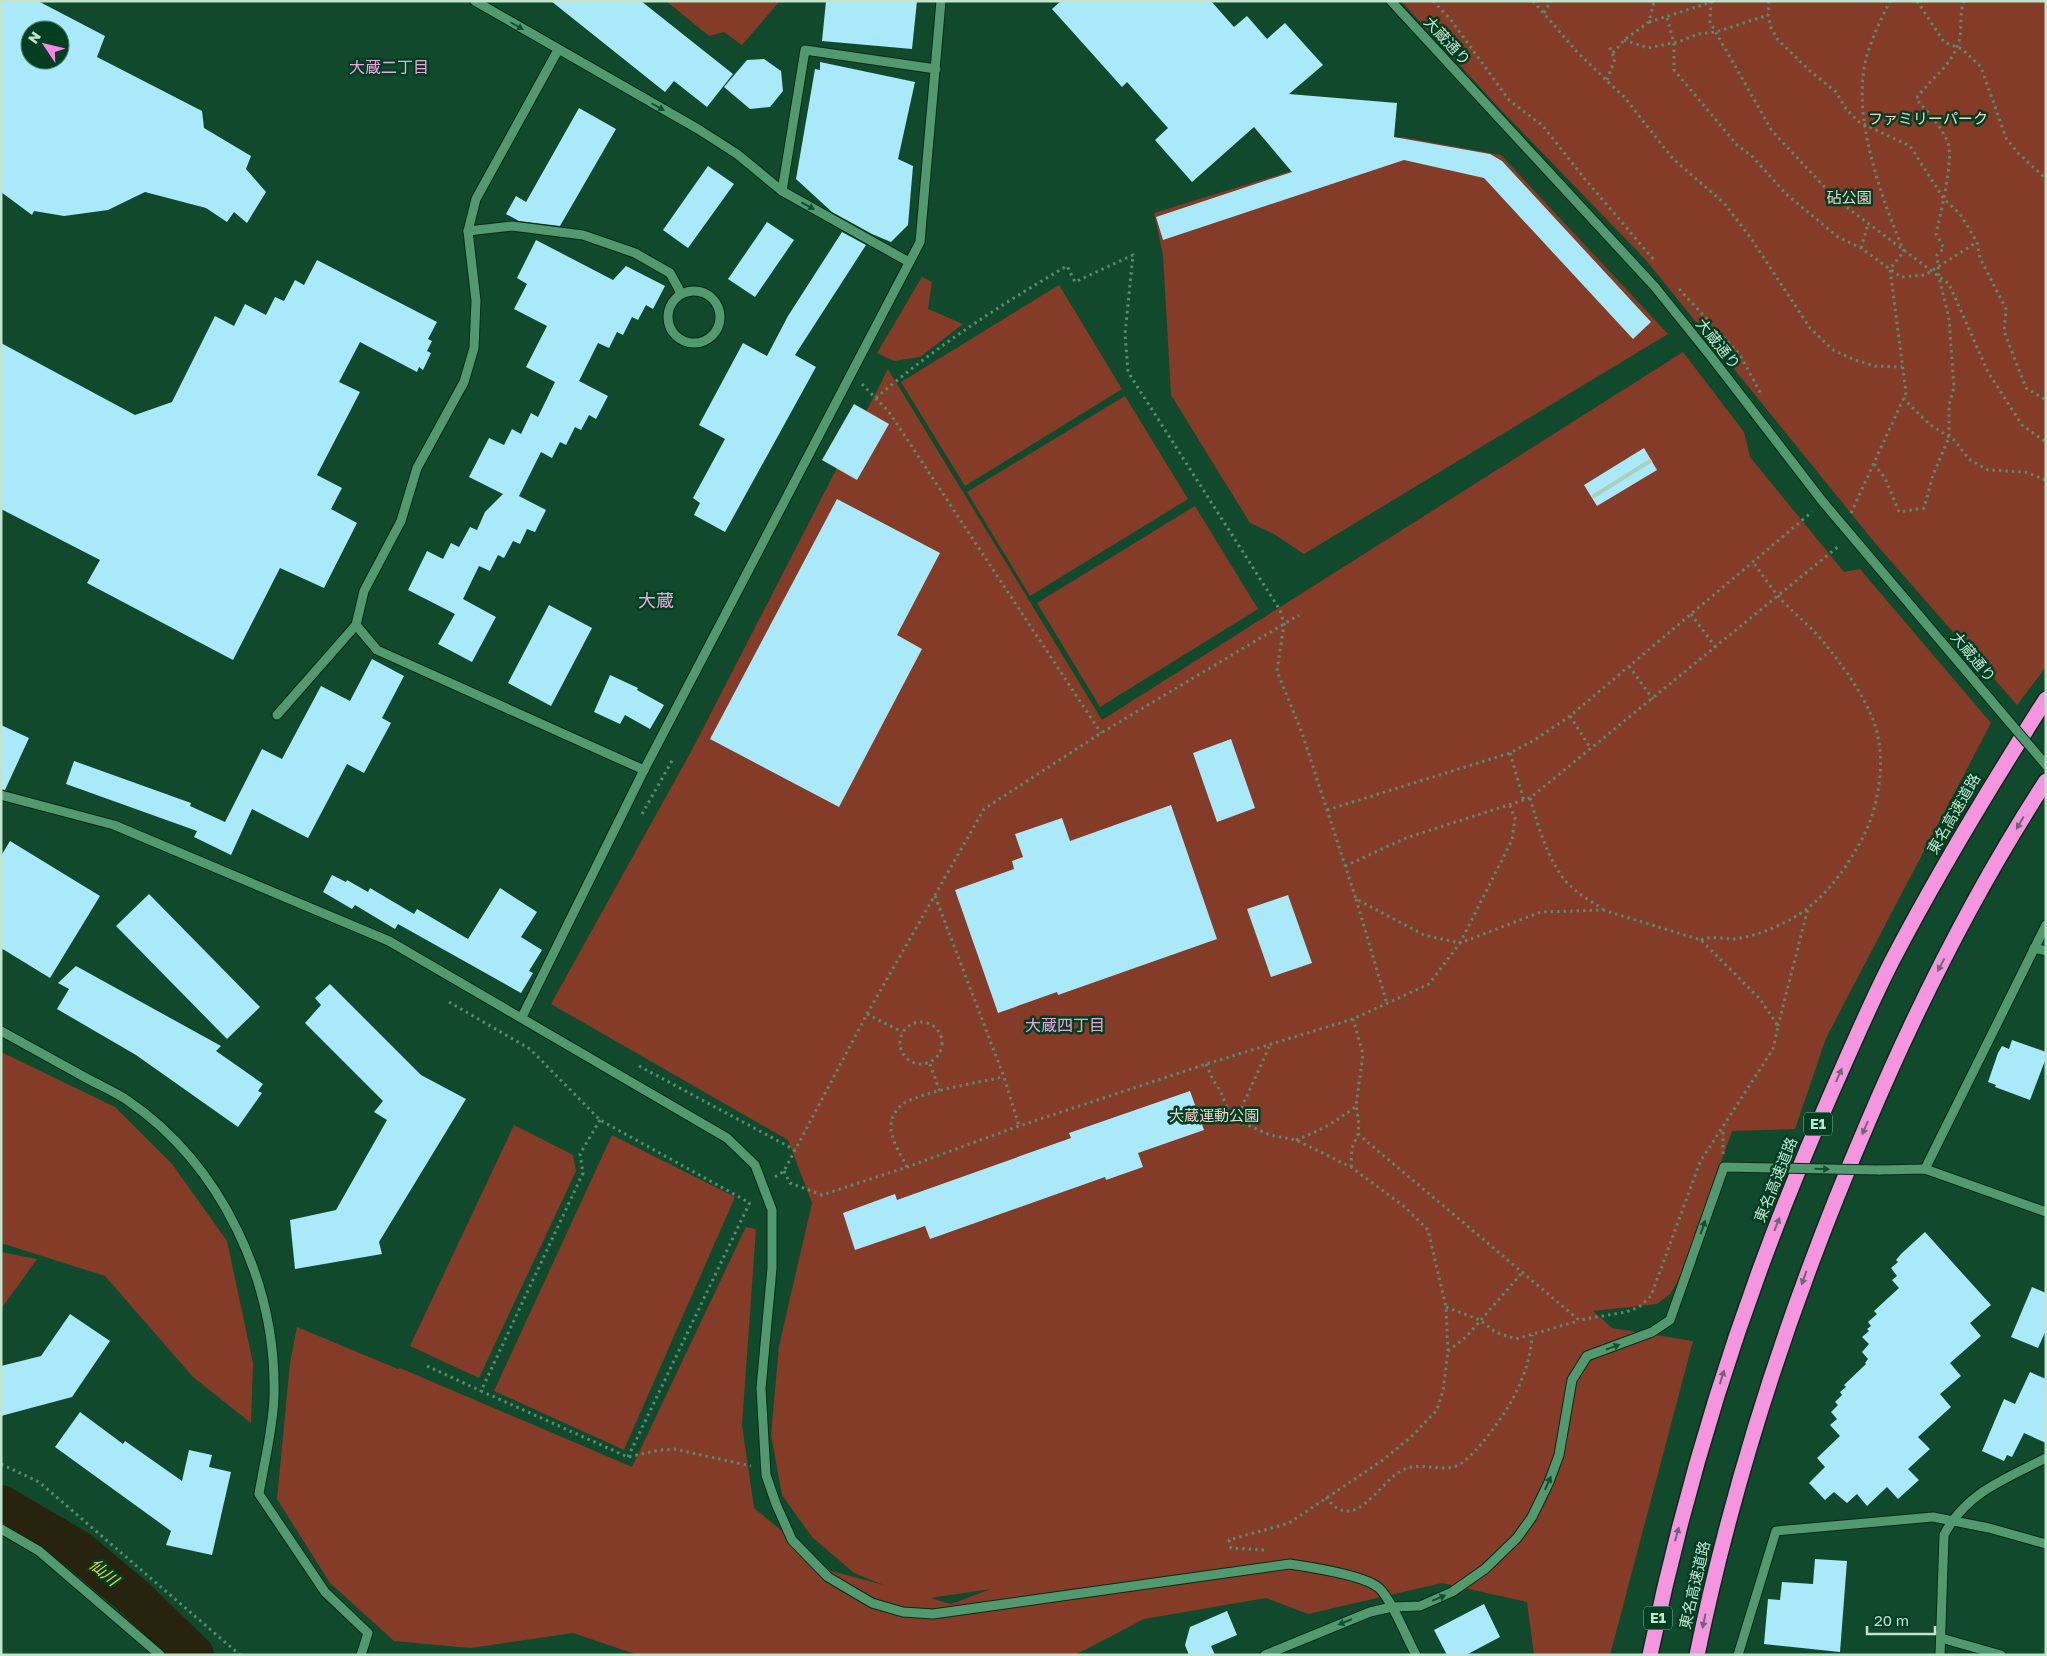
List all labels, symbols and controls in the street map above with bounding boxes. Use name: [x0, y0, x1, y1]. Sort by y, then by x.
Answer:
street label: 大蔵通り: [1421, 12, 1475, 68]
north arrow: [20, 20, 70, 70]
one-way arrow: [510, 22, 524, 31]
text: N: [24, 28, 44, 46]
district label: 大蔵二丁目: [349, 57, 429, 77]
one-way arrow: [652, 102, 665, 111]
park label: ファミリーパーク: [1868, 109, 1988, 127]
park label: 砧公園: [1826, 188, 1872, 206]
one-way arrow: [801, 202, 815, 210]
street label: 大蔵通り: [1693, 314, 1745, 372]
district label: 大蔵: [638, 589, 674, 611]
street label: 大蔵通り: [1948, 628, 2000, 685]
street label: 東名高速道路: [1923, 770, 1983, 857]
one-way arrow: [2016, 815, 2024, 830]
one-way arrow: [1937, 957, 1945, 972]
district label: 大蔵四丁目: [1025, 1015, 1105, 1035]
one-way arrow: [1836, 1068, 1844, 1082]
park label: 大蔵運動公園: [1169, 1106, 1259, 1124]
road number: E1: [1804, 1112, 1832, 1136]
one-way arrow: [1861, 1121, 1869, 1135]
street label: 東名高速道路: [1750, 1135, 1800, 1225]
one-way arrow: [1814, 1165, 1830, 1173]
one-way arrow: [1773, 1217, 1781, 1232]
one-way arrow: [1700, 1219, 1708, 1234]
one-way arrow: [1800, 1271, 1807, 1286]
one-way arrow: [1606, 1343, 1621, 1351]
one-way arrow: [1718, 1370, 1726, 1385]
one-way arrow: [1545, 1476, 1553, 1490]
one-way arrow: [1674, 1526, 1682, 1541]
street label: 東名高速道路: [1675, 1539, 1713, 1631]
water label: 仙川: [85, 1554, 124, 1591]
one-way arrow: [1432, 1594, 1447, 1602]
scale bar: [1867, 1604, 1934, 1636]
road number: E1: [1644, 1606, 1672, 1630]
text: 20 m: [1874, 1611, 1909, 1629]
one-way arrow: [1700, 1613, 1708, 1629]
one-way arrow: [1338, 1618, 1352, 1626]

